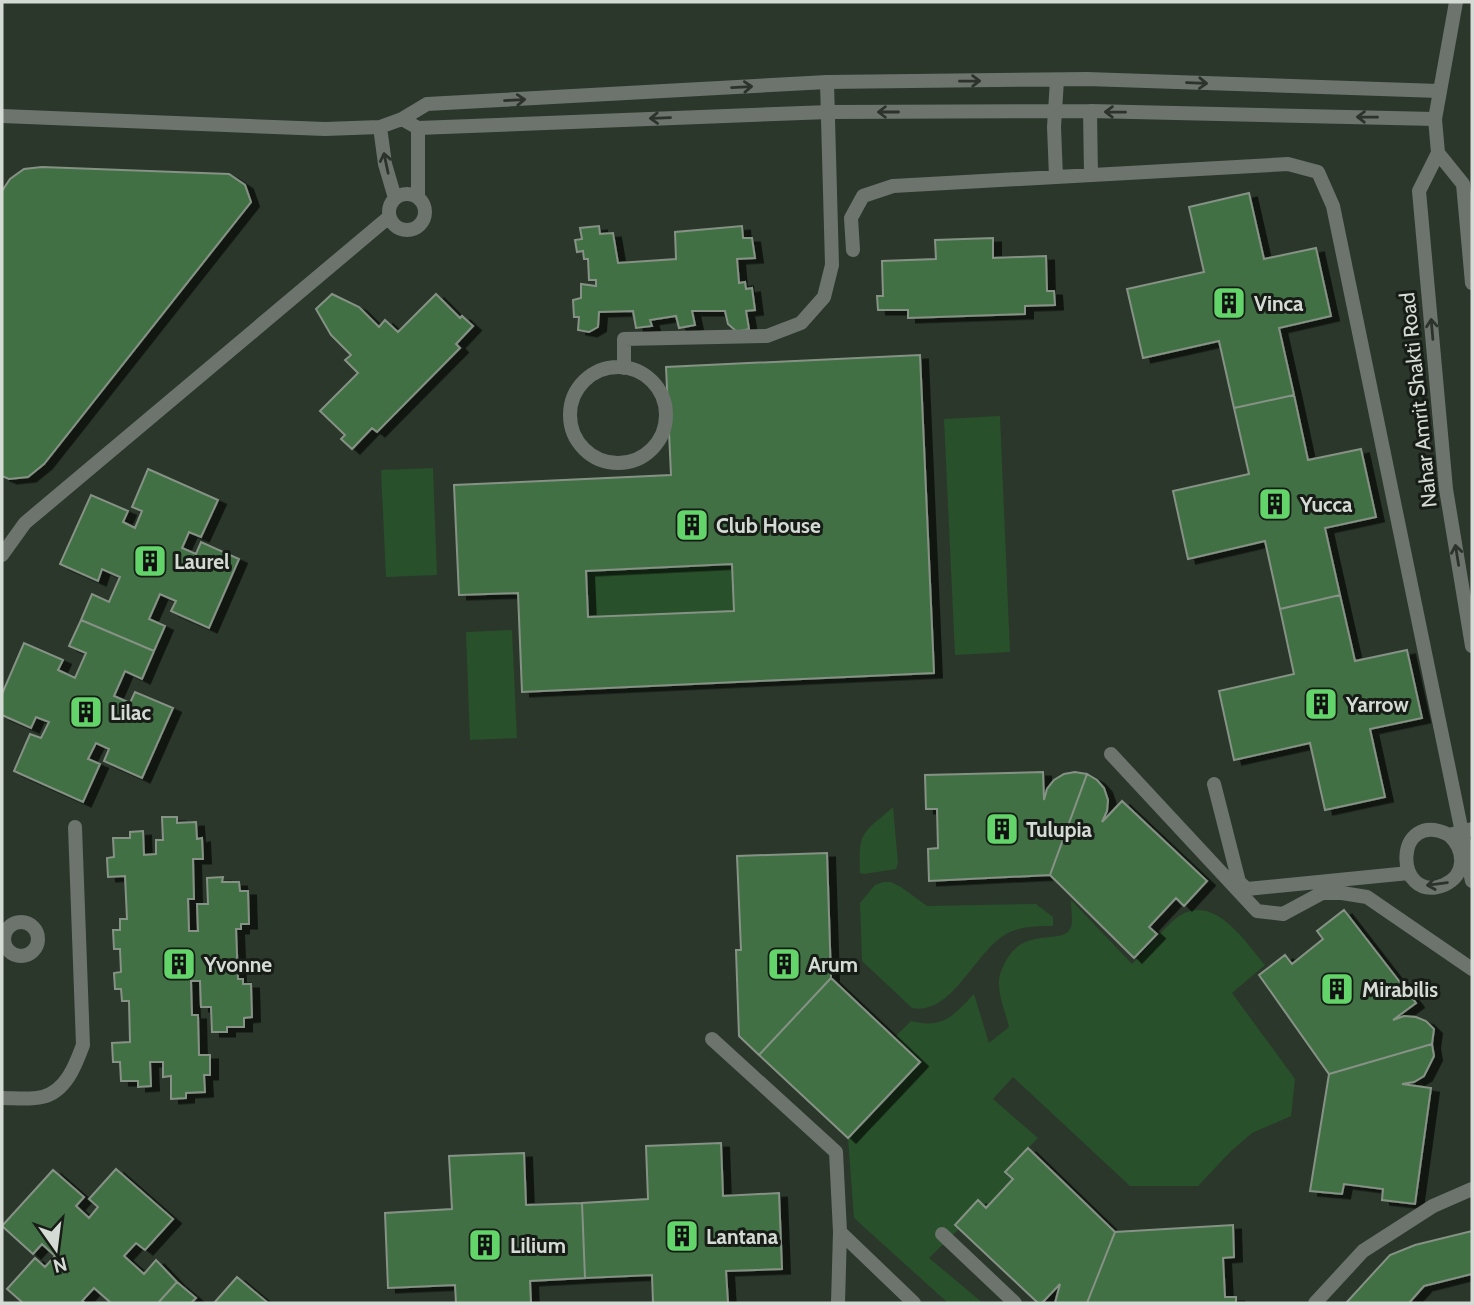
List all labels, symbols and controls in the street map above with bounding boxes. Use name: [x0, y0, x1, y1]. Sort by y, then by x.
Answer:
one-way arrow: [958, 74, 981, 88]
one-way arrow: [1185, 76, 1208, 90]
one-way arrow: [730, 80, 753, 93]
one-way arrow: [503, 93, 526, 106]
one-way arrow: [876, 105, 899, 119]
one-way arrow: [1104, 105, 1127, 118]
one-way arrow: [649, 111, 672, 124]
one-way arrow: [1356, 111, 1379, 124]
one-way arrow: [378, 152, 392, 175]
building icon: Vinca: [1210, 284, 1248, 322]
place label: Vinca: [1254, 291, 1304, 316]
street label: Nahar Amrit Shakti Road: [1394, 291, 1442, 509]
one-way arrow: [1425, 318, 1438, 341]
building icon: Yucca: [1256, 485, 1294, 523]
place label: Yucca: [1299, 492, 1353, 517]
building icon: Club House: [673, 506, 711, 544]
place label: Club House: [716, 513, 821, 538]
building icon: Laurel: [131, 542, 169, 580]
one-way arrow: [1450, 544, 1463, 567]
place label: Laurel: [174, 549, 230, 574]
building icon: Yarrow: [1302, 685, 1340, 723]
place label: Yarrow: [1345, 692, 1409, 717]
building icon: Lilac: [67, 693, 105, 731]
place label: Lilac: [110, 700, 152, 725]
building icon: Tulupia: [983, 810, 1021, 848]
place label: Tulupia: [1026, 817, 1093, 842]
one-way arrow: [1426, 878, 1449, 891]
building icon: Yvonne: [160, 945, 198, 983]
building icon: Arum: [765, 945, 803, 983]
place label: Yvonne: [203, 952, 272, 977]
place label: Arum: [808, 952, 858, 977]
building icon: Mirabilis: [1318, 970, 1356, 1008]
place label: Mirabilis: [1362, 977, 1438, 1002]
north arrow: [21, 1214, 91, 1284]
building icon: Lantana: [663, 1217, 701, 1255]
place label: Lantana: [706, 1224, 779, 1249]
building icon: Lilium: [466, 1226, 504, 1264]
place label: Lilium: [510, 1233, 566, 1258]
text: N: [51, 1252, 69, 1278]

